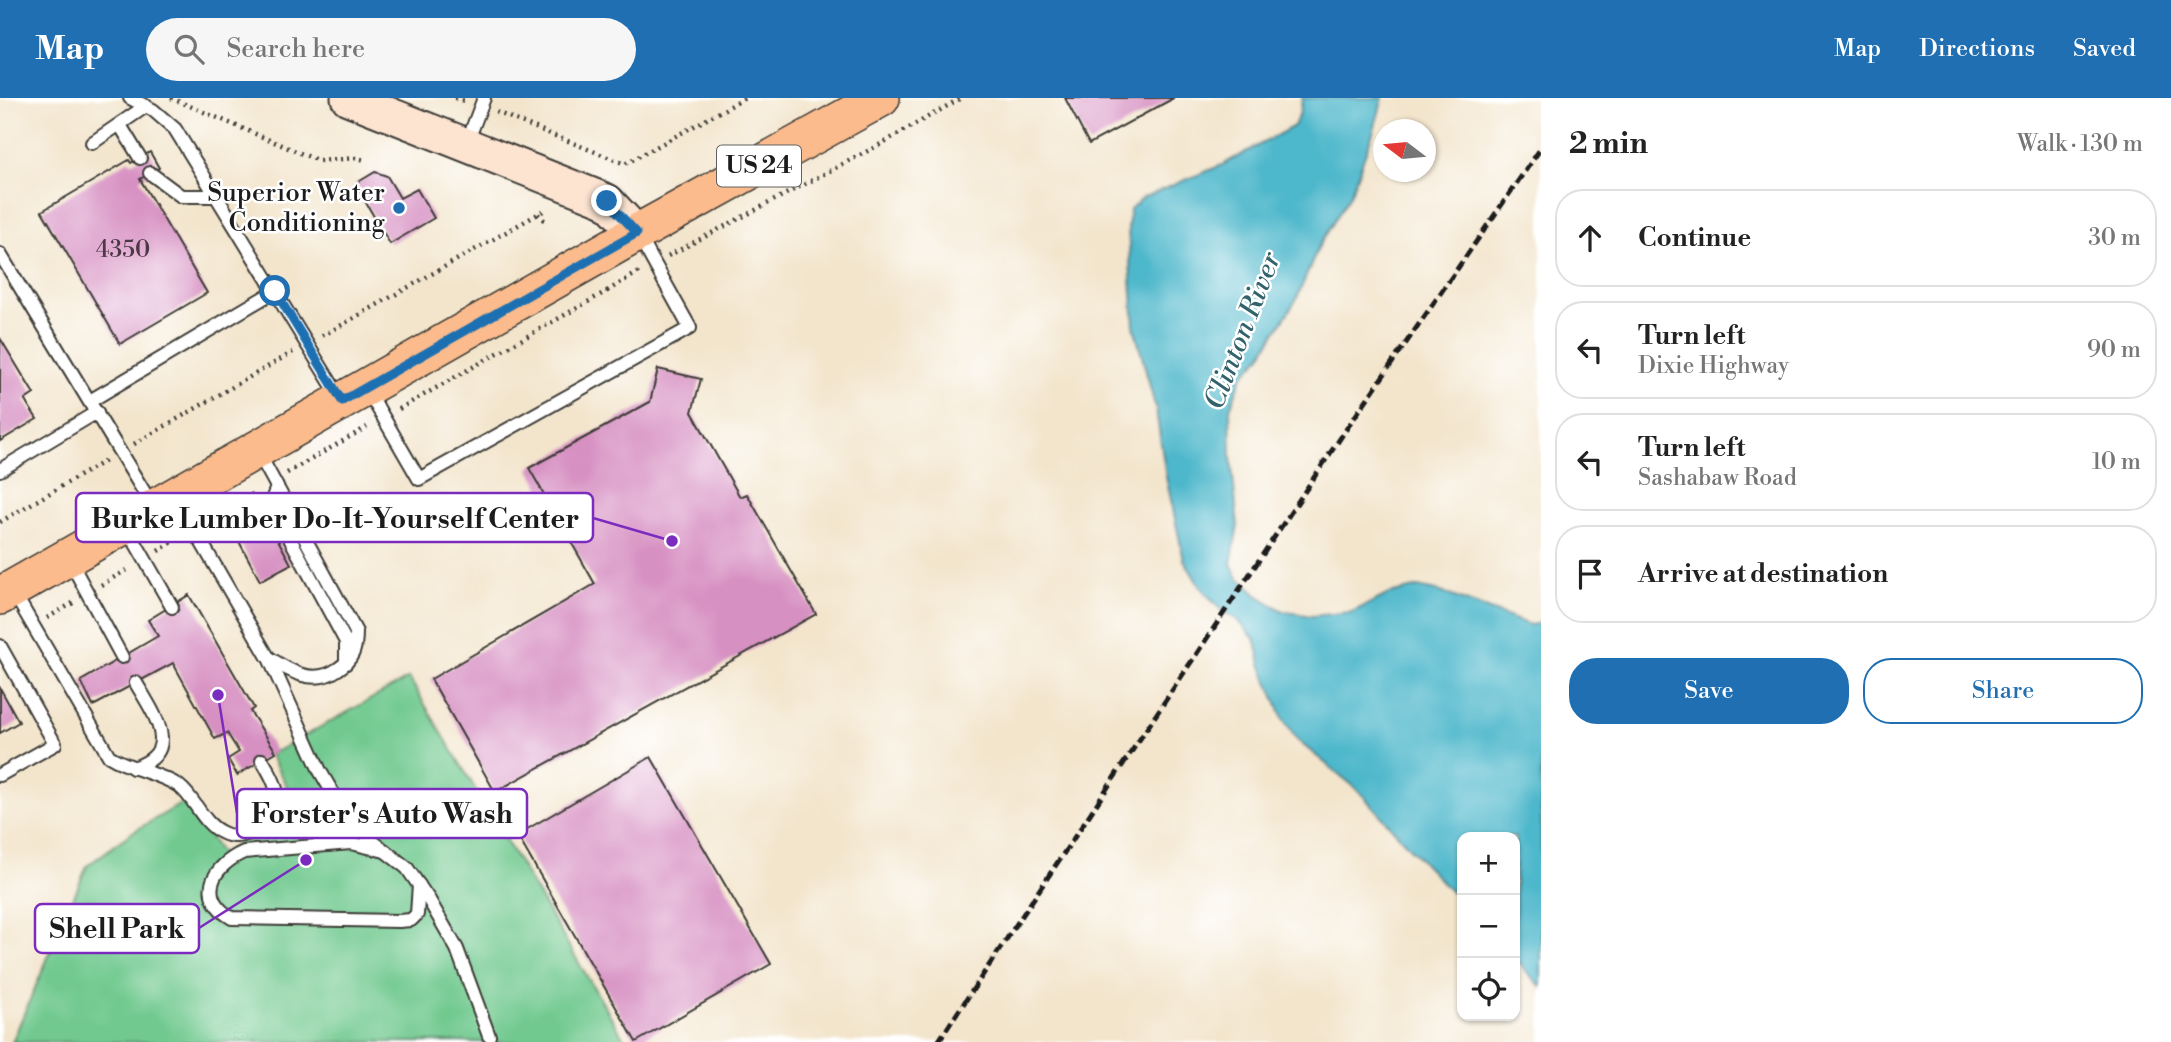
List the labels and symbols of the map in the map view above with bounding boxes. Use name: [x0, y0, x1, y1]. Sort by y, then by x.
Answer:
north arrow: [1373, 119, 1436, 182]
road number: US 24: [717, 145, 801, 186]
place label: Superior Water Conditioning: [207, 177, 386, 239]
route end: [591, 185, 622, 216]
marker: Superior Water Conditioning: [391, 200, 407, 216]
house number: 4350: [96, 236, 150, 264]
water label: Clinton River: [1197, 246, 1289, 415]
route start: [259, 275, 290, 306]
callout: Burke Lumber Do-It-Yourself Center: [76, 493, 593, 542]
text: Burke Lumber Do-It-Yourself Center: [91, 502, 579, 537]
callout: Forster's Auto Wash: [237, 789, 527, 838]
text: Forster's Auto Wash: [251, 797, 513, 832]
callout: Shell Park: [35, 904, 199, 953]
text: Shell Park: [49, 912, 186, 947]

